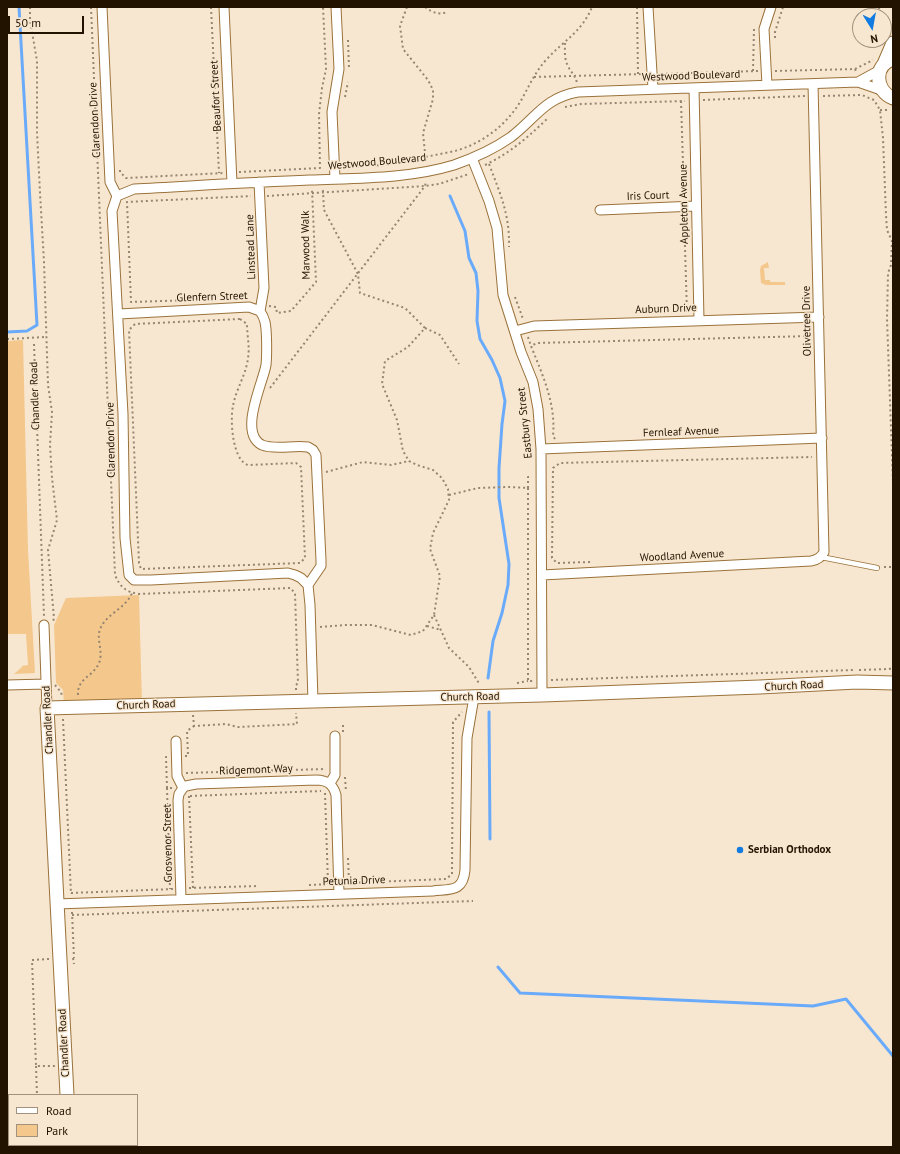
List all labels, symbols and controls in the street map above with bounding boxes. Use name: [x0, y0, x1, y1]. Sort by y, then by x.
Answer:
scale bar: [10, 8, 86, 34]
north arrow: [852, 8, 892, 48]
text: 50 m: [15, 15, 41, 30]
text: N: [869, 31, 879, 46]
street label: Beaufort Street: [208, 60, 224, 132]
street label: Westwood Boulevard: [642, 68, 740, 84]
street label: Clarendon Drive: [86, 82, 104, 158]
street label: Westwood Boulevard: [327, 151, 427, 173]
street label: Appleton Avenue: [677, 164, 691, 244]
street label: Iris Court: [626, 189, 670, 203]
street label: Marwood Walk: [299, 210, 313, 280]
street label: Linstead Lane: [243, 214, 259, 280]
street label: Olivetree Drive: [800, 286, 814, 356]
street label: Glenfern Street: [176, 289, 248, 305]
street label: Auburn Drive: [635, 301, 697, 317]
street label: Chandler Road: [27, 362, 43, 430]
street label: Eastbury Street: [515, 387, 535, 459]
street label: Clarendon Drive: [104, 402, 118, 478]
street label: Fernleaf Avenue: [643, 424, 719, 440]
street label: Woodland Avenue: [640, 547, 724, 565]
street label: Church Road: [764, 678, 824, 694]
street label: Chandler Road: [40, 685, 56, 755]
street label: Church Road: [440, 690, 500, 704]
street label: Church Road: [116, 697, 176, 713]
street label: Ridgemont Way: [219, 762, 293, 778]
street label: Grosvenor Street: [161, 804, 175, 882]
place label: Serbian Orthodox: [748, 843, 831, 857]
marker: Serbian Orthodox: [735, 845, 745, 855]
street label: Petunia Drive: [322, 873, 386, 889]
street label: Chandler Road: [56, 1008, 72, 1078]
legend: [8, 1094, 138, 1146]
text: Road: [46, 1103, 71, 1118]
text: Park: [46, 1123, 68, 1138]

